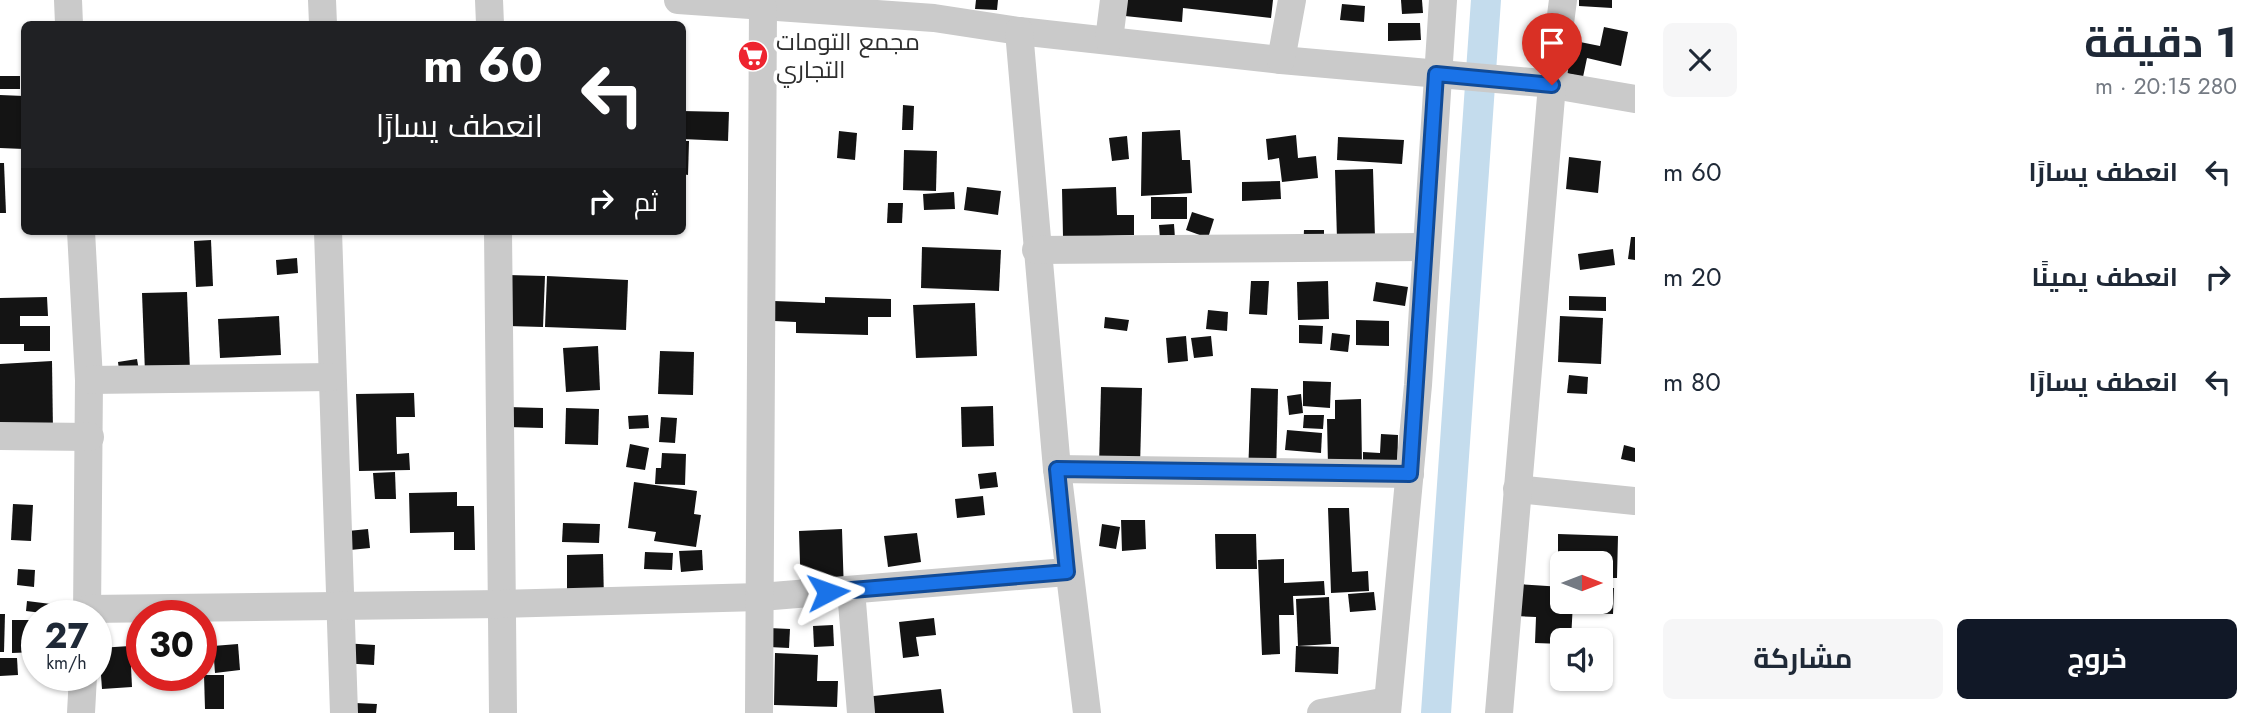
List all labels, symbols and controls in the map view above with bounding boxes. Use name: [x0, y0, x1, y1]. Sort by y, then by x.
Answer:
text: 1 دقيقة: [2084, 12, 2237, 73]
pin: [1522, 13, 1582, 85]
button: close: [1663, 23, 1737, 97]
place label: مجمع التومات التجاري: [776, 24, 920, 88]
icon: arrive: [1533, 24, 1571, 62]
text: 60 m: [423, 30, 543, 100]
supermarket icon: مجمع التومات التجاري: [736, 39, 770, 73]
icon: left: [567, 49, 658, 140]
text: 280 m · 20:15: [2095, 69, 2237, 103]
text: انعطف يسارًا: [376, 103, 543, 149]
text: 60 m: [1663, 153, 1722, 191]
text: انعطف يسارًا: [2028, 153, 2178, 191]
icon: left: [2199, 153, 2237, 191]
icon: right: [582, 182, 620, 220]
text: ثم: [634, 183, 658, 221]
text: 20 m: [1663, 258, 1722, 296]
text: انعطف يمينًا: [2032, 258, 2178, 296]
icon: right: [2199, 258, 2237, 296]
text: 80 m: [1663, 363, 1721, 401]
text: انعطف يسارًا: [2028, 363, 2178, 401]
icon: left: [2199, 363, 2237, 401]
north arrow: [1550, 551, 1614, 614]
map controls: [1550, 551, 1613, 691]
position arrow: [791, 555, 865, 629]
speed limit sign: 30: [126, 600, 217, 691]
text: 27: [44, 611, 89, 661]
button: مشاركة: [1663, 619, 1943, 699]
button: خروج: [1957, 619, 2237, 699]
button: sound: [1550, 628, 1613, 691]
text: km/h: [46, 650, 87, 676]

